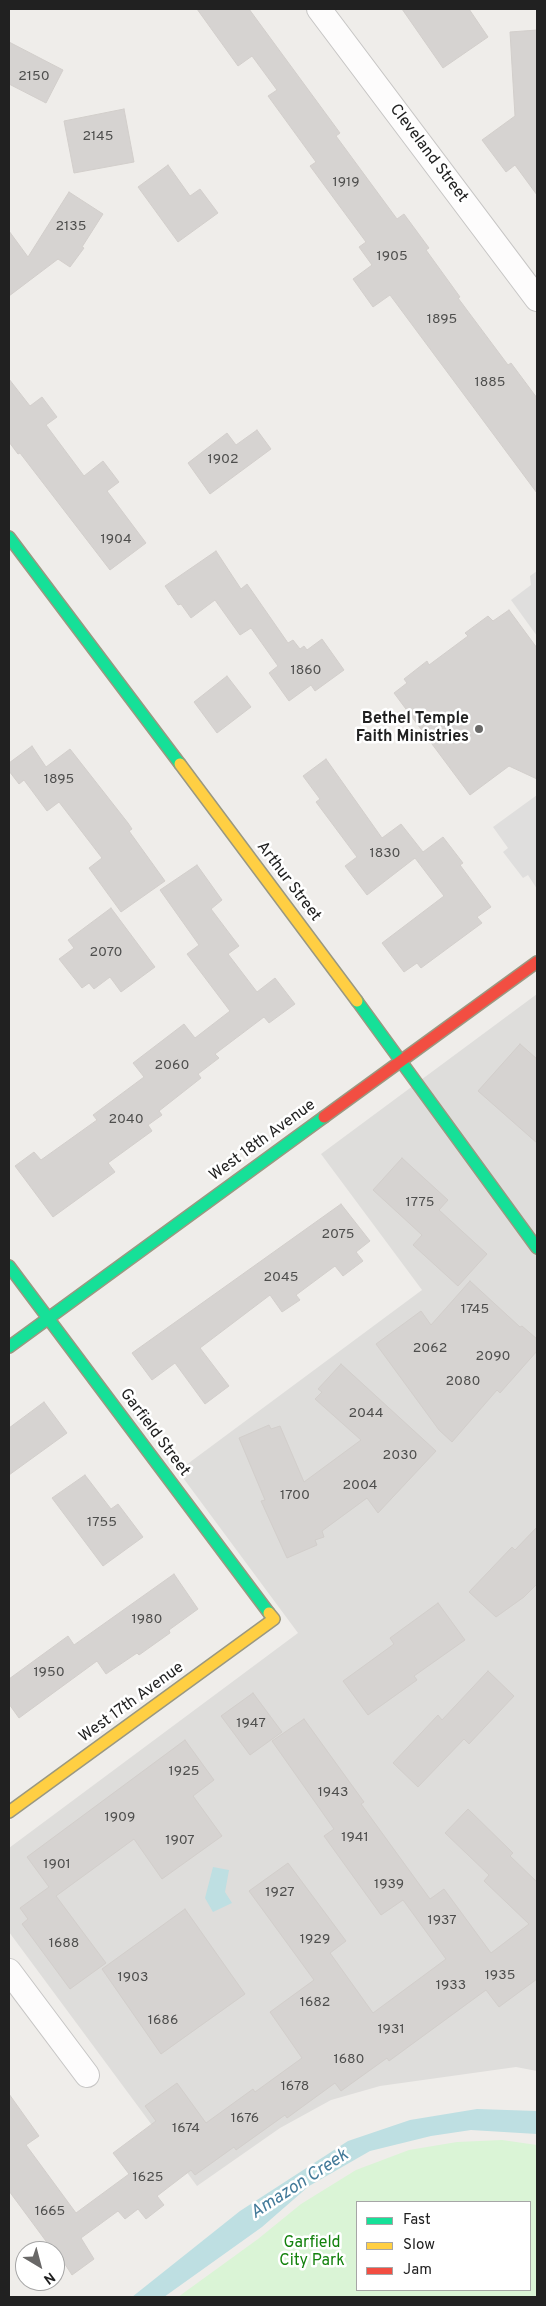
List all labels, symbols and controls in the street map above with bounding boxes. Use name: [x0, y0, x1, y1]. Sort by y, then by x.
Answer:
house number: 2150: [18, 69, 50, 85]
street label: Cleveland Street: [385, 101, 471, 207]
house number: 2145: [83, 129, 113, 145]
house number: 1919: [332, 175, 360, 191]
house number: 2135: [56, 219, 86, 235]
house number: 1905: [376, 249, 408, 265]
house number: 1895: [427, 312, 457, 328]
house number: 1885: [474, 375, 506, 391]
house number: 1902: [207, 452, 239, 468]
house number: 1904: [100, 532, 132, 548]
house number: 1860: [290, 663, 322, 679]
place label: Bethel Temple Faith Ministries: [356, 710, 469, 748]
marker: Bethel Temple Faith Ministries: [473, 723, 485, 735]
house number: 1895: [44, 772, 74, 788]
street label: Arthur Street: [252, 838, 324, 926]
house number: 1830: [369, 846, 401, 862]
house number: 2070: [89, 945, 123, 961]
house number: 2060: [155, 1058, 189, 1074]
street label: West 18th Avenue: [206, 1096, 320, 1186]
house number: 2040: [108, 1112, 144, 1128]
house number: 1775: [406, 1195, 434, 1211]
house number: 2075: [321, 1227, 355, 1243]
house number: 2045: [264, 1270, 298, 1286]
house number: 1745: [461, 1302, 489, 1318]
house number: 2062: [413, 1341, 447, 1357]
house number: 2090: [476, 1349, 510, 1365]
house number: 2080: [446, 1374, 480, 1390]
street label: Garfield Street: [115, 1385, 193, 1481]
house number: 2044: [349, 1406, 383, 1422]
house number: 2030: [383, 1448, 417, 1464]
house number: 2004: [342, 1478, 378, 1494]
house number: 1700: [280, 1488, 310, 1504]
house number: 1755: [87, 1515, 117, 1531]
house number: 1980: [132, 1612, 162, 1628]
street label: West 17th Avenue: [76, 1659, 188, 1747]
house number: 1950: [33, 1665, 65, 1681]
house number: 1947: [236, 1716, 266, 1732]
house number: 1925: [169, 1764, 199, 1780]
house number: 1943: [318, 1785, 348, 1801]
house number: 1909: [105, 1810, 135, 1826]
house number: 1941: [341, 1830, 369, 1846]
house number: 1907: [165, 1833, 195, 1849]
house number: 1901: [43, 1857, 71, 1873]
house number: 1939: [374, 1877, 404, 1893]
house number: 1927: [265, 1885, 295, 1901]
house number: 1937: [427, 1913, 457, 1929]
house number: 1929: [300, 1932, 330, 1948]
house number: 1688: [49, 1936, 79, 1952]
house number: 1935: [485, 1968, 515, 1984]
house number: 1903: [118, 1970, 148, 1986]
house number: 1933: [436, 1978, 466, 1994]
house number: 1682: [300, 1995, 330, 2011]
house number: 1686: [148, 2013, 178, 2029]
house number: 1931: [377, 2022, 405, 2038]
house number: 1680: [334, 2052, 364, 2068]
house number: 1678: [281, 2079, 309, 2095]
house number: 1676: [231, 2111, 259, 2127]
house number: 1674: [172, 2121, 200, 2137]
water label: Amazon Creek: [247, 2145, 353, 2225]
house number: 1625: [133, 2170, 163, 2186]
legend: [356, 2201, 531, 2291]
house number: 1665: [35, 2204, 65, 2220]
text: Fast: [403, 2211, 431, 2230]
park label: Garfield City Park: [279, 2234, 345, 2272]
text: Slow: [403, 2236, 435, 2255]
north arrow: [15, 2241, 65, 2291]
text: Jam: [403, 2261, 432, 2280]
text: N: [40, 2268, 58, 2287]

